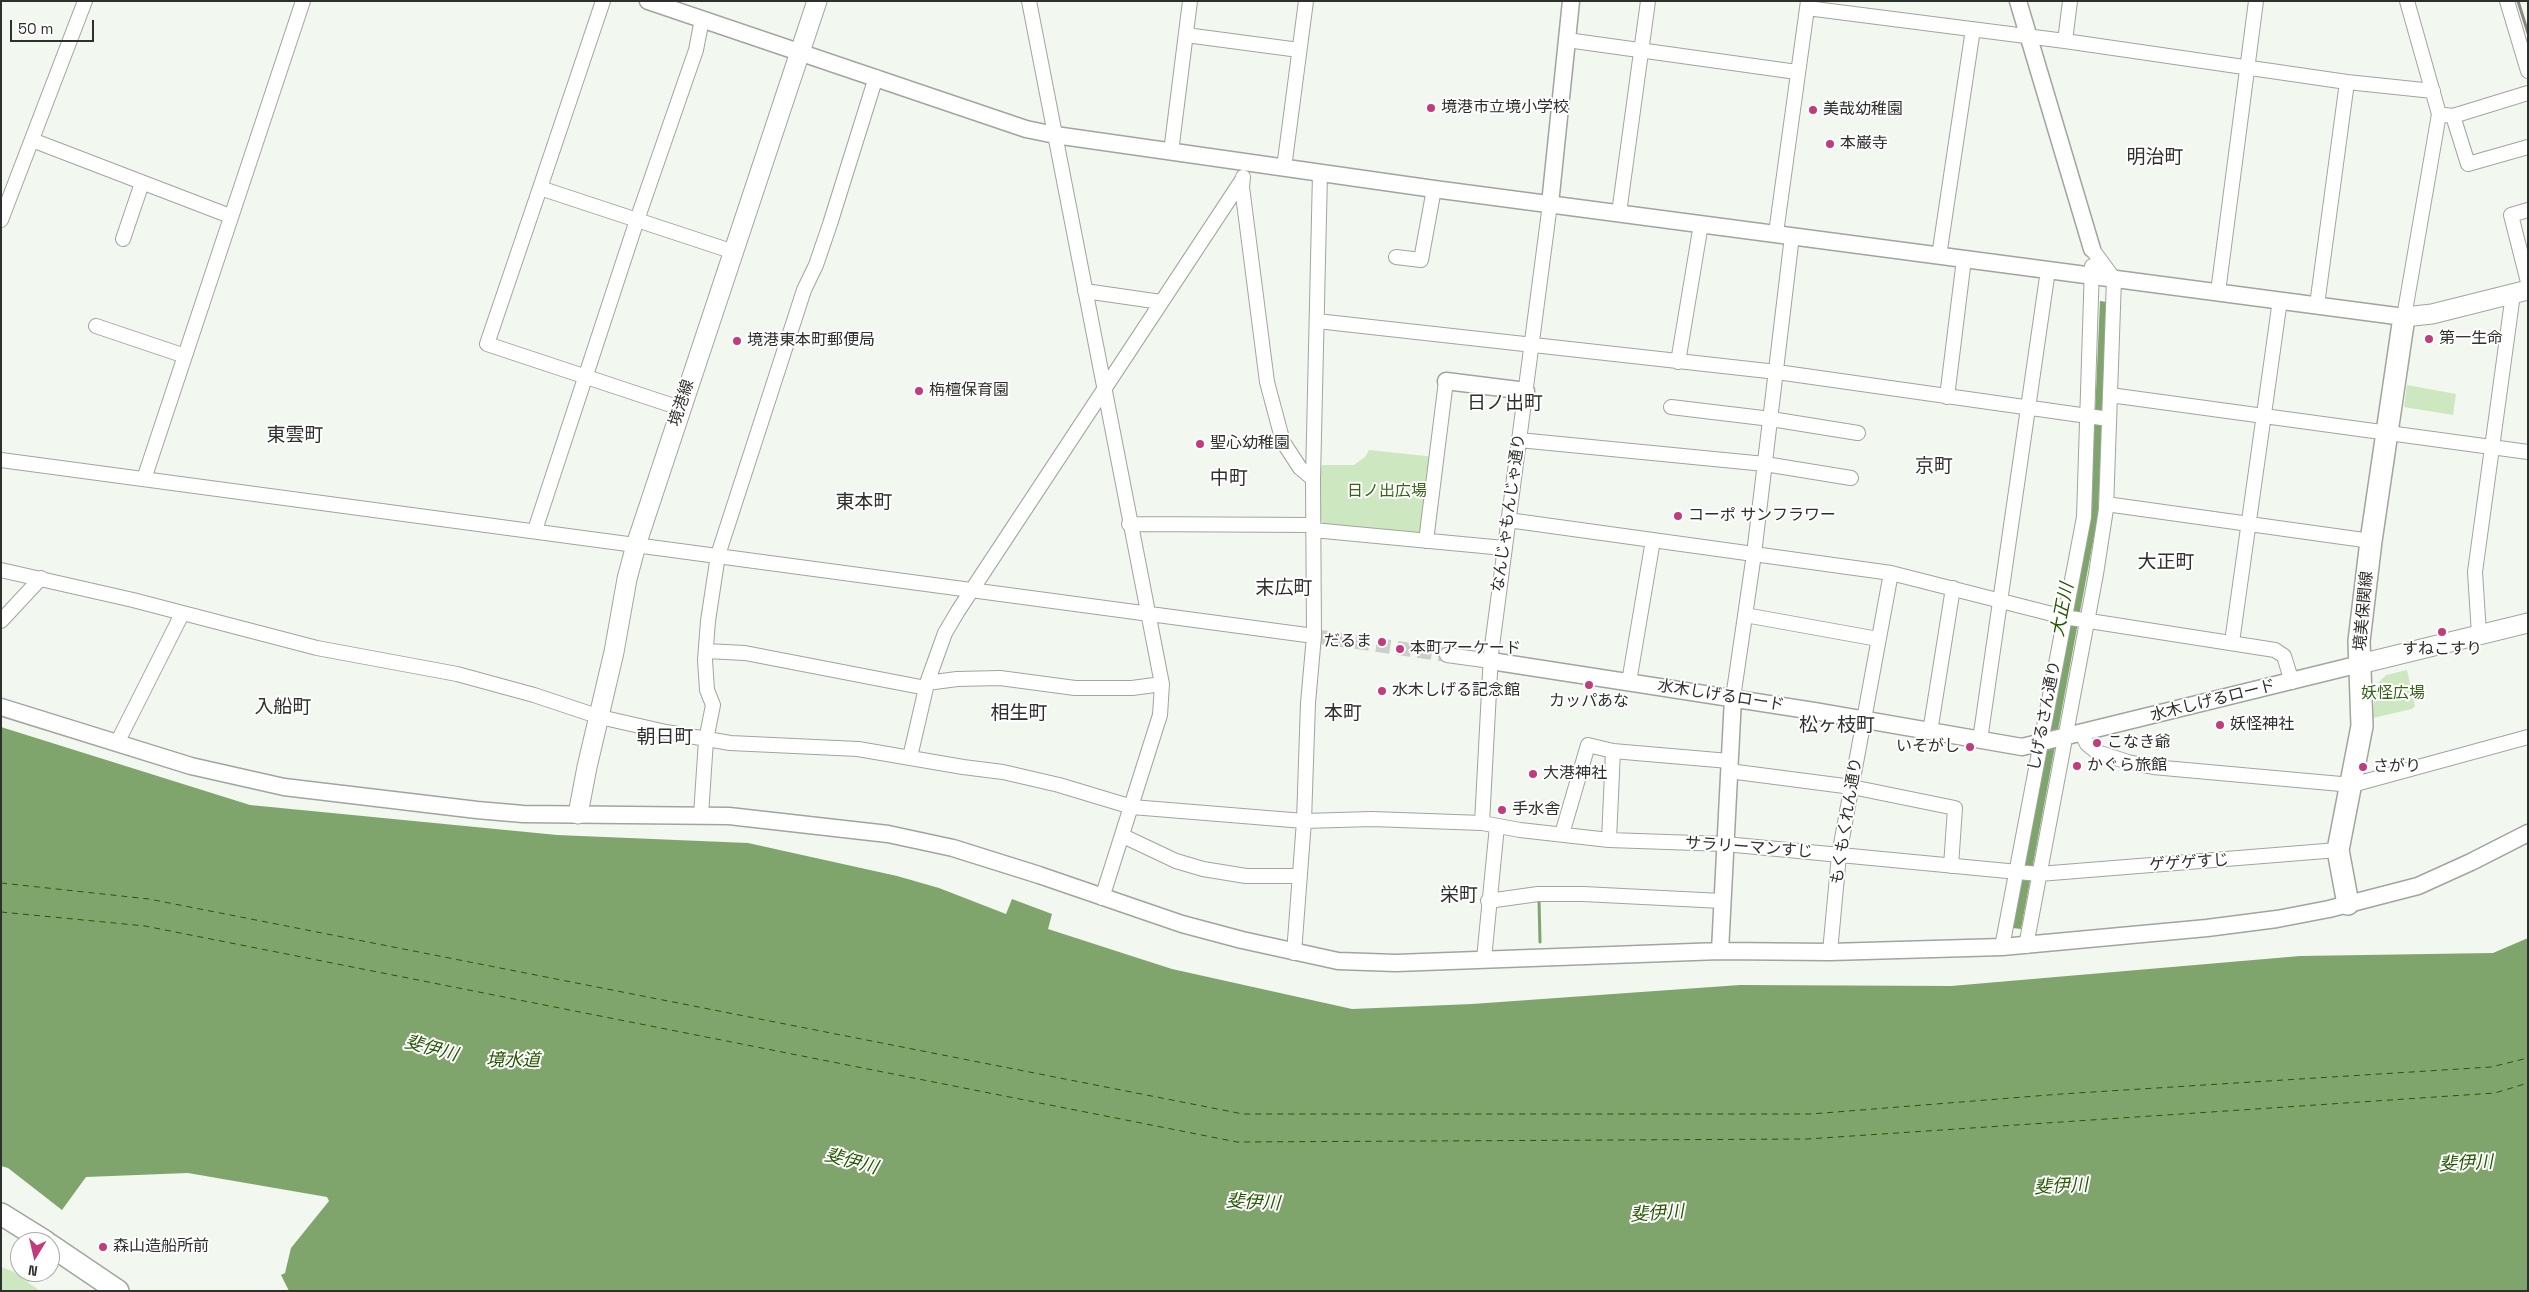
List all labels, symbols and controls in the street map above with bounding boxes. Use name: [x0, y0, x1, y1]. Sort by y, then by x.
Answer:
scale bar: [12, 10, 96, 42]
text: 50 m: [18, 19, 53, 38]
place label: 境港市立境小学校: [1441, 98, 1569, 118]
place label: 美哉幼稚園: [1823, 100, 1903, 120]
marker: 境港市立境小学校: [1425, 102, 1437, 114]
marker: 美哉幼稚園: [1807, 104, 1819, 116]
place label: 本巌寺: [1840, 134, 1888, 154]
marker: 本巌寺: [1824, 138, 1836, 150]
district label: 明治町: [2127, 147, 2183, 169]
place label: 第一生命: [2439, 329, 2503, 349]
place label: 境港東本町郵便局: [747, 331, 875, 351]
marker: 第一生命: [2423, 333, 2435, 345]
marker: 境港東本町郵便局: [731, 335, 743, 347]
street label: 境港線: [665, 377, 699, 429]
place label: 栴檀保育園: [929, 381, 1009, 401]
marker: 栴檀保育園: [913, 385, 925, 397]
district label: 日ノ出町: [1467, 393, 1543, 415]
district label: 東雲町: [267, 425, 323, 447]
street label: なんじゃもんじゃ通り: [1488, 432, 1530, 594]
place label: 聖心幼稚園: [1210, 434, 1290, 454]
marker: 聖心幼稚園: [1194, 438, 1206, 450]
district label: 京町: [1915, 456, 1953, 478]
district label: 中町: [1210, 468, 1248, 490]
park label: 日ノ出広場: [1347, 482, 1427, 502]
district label: 東本町: [836, 492, 892, 514]
place label: コーポ サンフラワー: [1688, 506, 1836, 526]
marker: コーポ サンフラワー: [1672, 510, 1684, 522]
district label: 大正町: [2138, 552, 2194, 574]
street label: 境美保関線: [2351, 570, 2377, 652]
district label: 末広町: [1256, 578, 1312, 600]
water label: 大正川: [2047, 581, 2079, 639]
marker: すねこすり: [2436, 626, 2448, 638]
place label: だるま: [1324, 632, 1372, 652]
marker: だるま: [1376, 636, 1388, 648]
place label: 本町アーケード: [1410, 639, 1521, 659]
place label: すねこすり: [2402, 640, 2482, 660]
marker: 本町アーケード: [1394, 643, 1406, 655]
street label: しげるさん通り: [2025, 659, 2065, 773]
street label: 水木しげるロード: [2149, 676, 2277, 726]
street label: 水木しげるロード: [1656, 677, 1786, 715]
marker: カッパあな: [1583, 679, 1595, 691]
place label: 水木しげる記念館: [1392, 681, 1520, 701]
park label: 妖怪広場: [2361, 684, 2425, 704]
marker: 水木しげる記念館: [1376, 685, 1388, 697]
place label: カッパあな: [1549, 692, 1629, 712]
district label: 入船町: [255, 697, 311, 719]
district label: 相生町: [991, 703, 1047, 725]
district label: 本町: [1324, 703, 1362, 725]
district label: 松ヶ枝町: [1799, 715, 1875, 737]
place label: 妖怪神社: [2230, 715, 2294, 735]
marker: 妖怪神社: [2214, 719, 2226, 731]
district label: 朝日町: [637, 727, 693, 749]
place label: こなき爺: [2107, 733, 2171, 753]
place label: いそがし: [1896, 737, 1960, 757]
marker: こなき爺: [2091, 737, 2103, 749]
marker: いそがし: [1964, 741, 1976, 753]
street label: もくもくれん通り: [1828, 756, 1866, 886]
place label: かぐら旅館: [2087, 756, 2167, 776]
place label: さがり: [2373, 757, 2421, 777]
marker: かぐら旅館: [2071, 760, 2083, 772]
marker: さがり: [2357, 761, 2369, 773]
place label: 大港神社: [1543, 764, 1607, 784]
marker: 大港神社: [1527, 768, 1539, 780]
place label: 手水舎: [1512, 800, 1560, 820]
marker: 手水舎: [1496, 804, 1508, 816]
street label: サラリーマンすじ: [1684, 834, 1814, 862]
street label: ゲゲゲすじ: [2148, 851, 2230, 875]
district label: 栄町: [1440, 885, 1478, 907]
water label: 斐伊川: [402, 1032, 460, 1066]
water label: 境水道: [486, 1050, 540, 1072]
water label: 斐伊川: [822, 1145, 880, 1179]
water label: 斐伊川: [2438, 1152, 2494, 1176]
water label: 斐伊川: [2033, 1175, 2089, 1199]
water label: 斐伊川: [1225, 1191, 1281, 1215]
water label: 斐伊川: [1629, 1201, 1685, 1227]
north arrow: [10, 1232, 60, 1282]
place label: 森山造船所前: [113, 1237, 209, 1257]
marker: 森山造船所前: [97, 1241, 109, 1253]
text: N: [27, 1261, 39, 1280]

